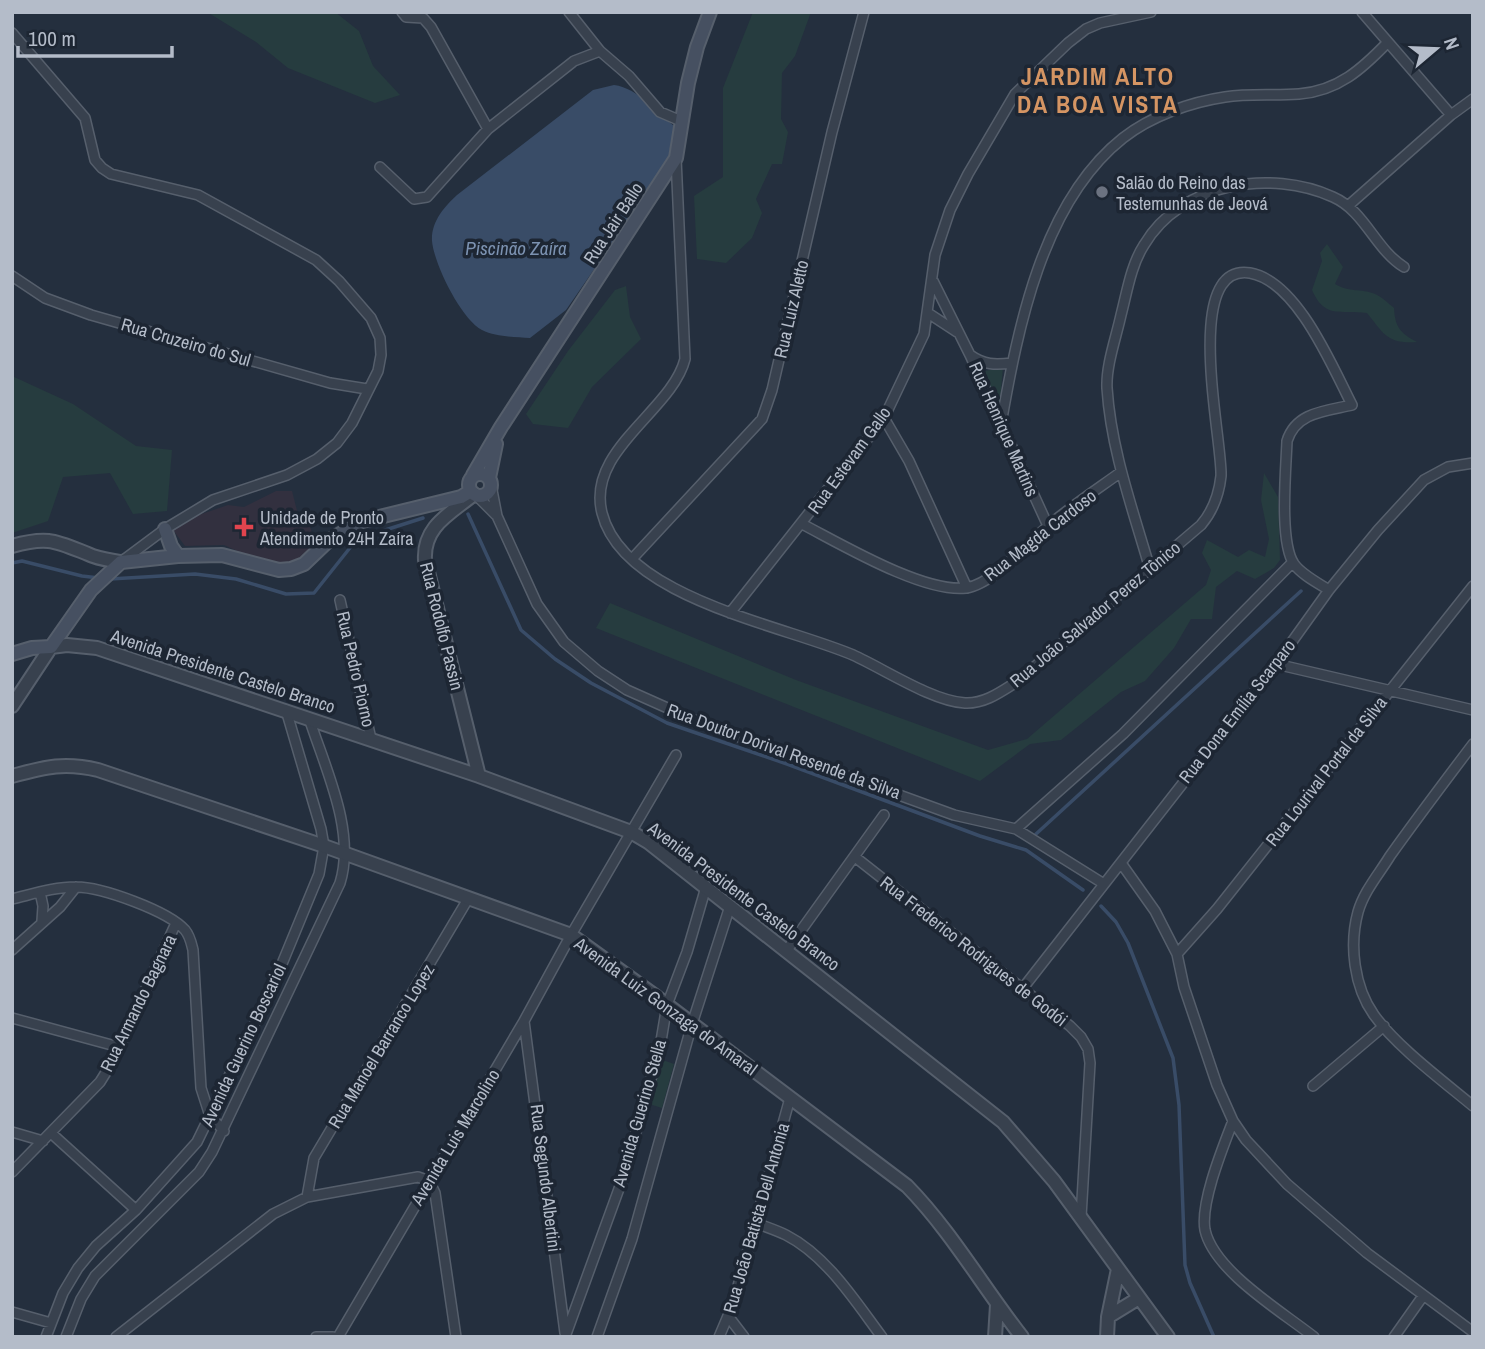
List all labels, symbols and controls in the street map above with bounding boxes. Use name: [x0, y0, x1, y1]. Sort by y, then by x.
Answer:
scale bar: [18, 14, 172, 58]
north arrow: [1401, 14, 1471, 84]
text: 100 m: [28, 24, 76, 53]
text: N: [1438, 34, 1466, 53]
district label: JARDIM ALTO DA BOA VISTA: [1017, 60, 1179, 120]
place label: Salão do Reino das Testemunhas de Jeová: [1116, 170, 1268, 216]
street label: Rua Jair Ballo: [577, 177, 649, 269]
marker: Salão do Reino das Testemunhas de Jeová: [1094, 184, 1110, 200]
water label: Piscinão Zaíra: [465, 235, 567, 261]
street label: Rua Luiz Aletto: [768, 257, 814, 361]
street label: Rua Cruzeiro do Sul: [118, 312, 254, 372]
street label: Rua Henrique Martins: [963, 358, 1045, 500]
street label: Rua Estevam Gallo: [802, 401, 896, 519]
street label: Rua Magda Cardoso: [979, 483, 1101, 587]
place label: Unidade de Pronto Atendimento 24H Zaíra: [259, 505, 413, 551]
marker: Unidade de Pronto Atendimento 24H Zaíra: [234, 517, 254, 537]
street label: Rua João Salvador Perez Tônico: [1004, 535, 1186, 693]
street label: Rua Rodolfo Passin: [414, 559, 470, 693]
street label: Rua Pedro Piorno: [331, 609, 381, 729]
street label: Avenida Presidente Castelo Branco: [107, 623, 338, 719]
street label: Rua Dona Emília Scarparo: [1173, 634, 1301, 788]
street label: Rua Lourival Portal da Silva: [1260, 691, 1392, 851]
street label: Rua Doutor Dorival Resende da Silva: [664, 697, 904, 805]
street label: Avenida Presidente Castelo Branco: [642, 815, 845, 977]
street label: Rua Frederico Rodrigues de Godói: [875, 870, 1073, 1032]
street label: Rua Armando Bagnara: [94, 930, 182, 1076]
street label: Avenida Luiz Gonzaga do Amaral: [569, 931, 763, 1081]
street label: Rua Manoel Barranco Lopez: [322, 959, 440, 1133]
street label: Avenida Guerino Boscariol: [194, 960, 292, 1131]
street label: Avenida Guerino Stella: [606, 1036, 672, 1191]
street label: Avenida Luis Marcolino: [404, 1064, 506, 1211]
street label: Rua Segundo Albertini: [525, 1103, 567, 1253]
street label: Rua João Batista Dell Antonia: [717, 1120, 795, 1316]

